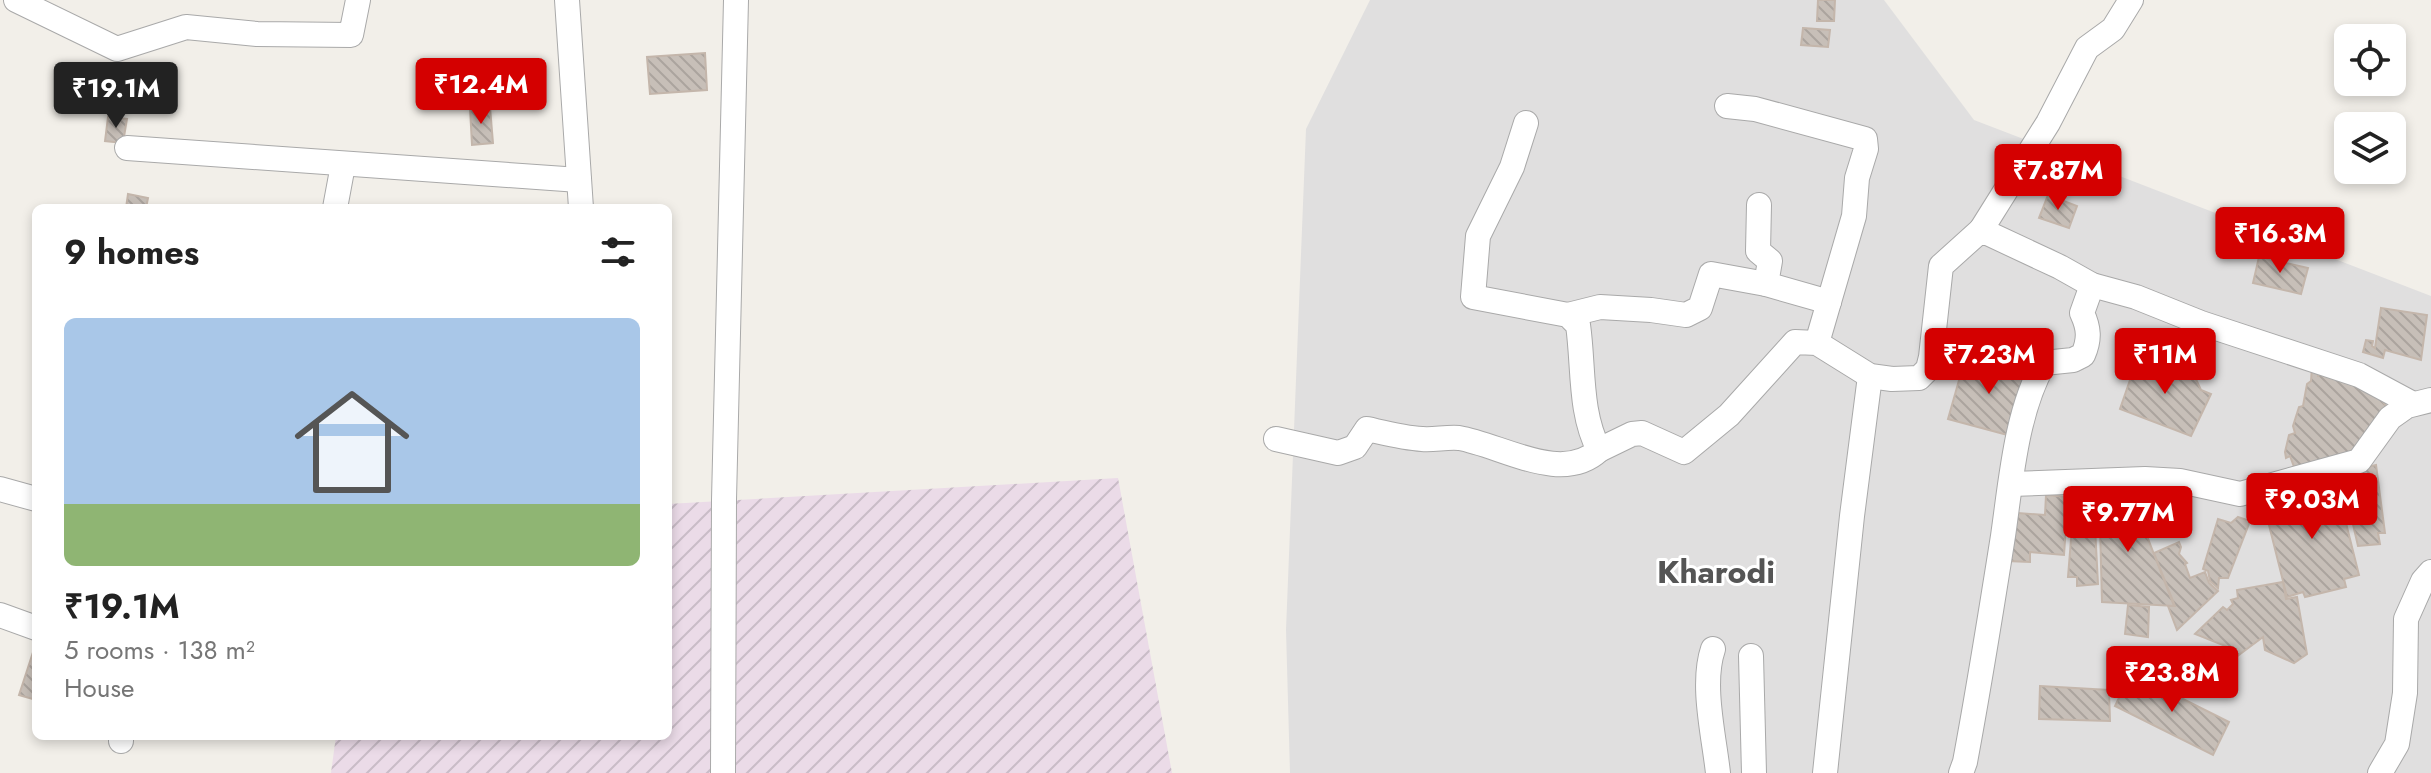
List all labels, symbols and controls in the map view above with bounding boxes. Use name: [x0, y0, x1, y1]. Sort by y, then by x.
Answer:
map controls: [2334, 24, 2406, 184]
button: locate: [2334, 24, 2406, 96]
pin: ₹12.4M: [416, 58, 546, 126]
pin: ₹19.1M: [51, 62, 181, 130]
text: ₹12.4M: [434, 65, 528, 103]
text: ₹19.1M: [72, 69, 160, 107]
button: layers: [2334, 112, 2406, 184]
pin: ₹7.87M: [1993, 144, 2123, 212]
text: ₹7.87M: [2012, 151, 2104, 189]
pin: ₹16.3M: [2215, 207, 2345, 275]
text: ₹16.3M: [2233, 214, 2327, 252]
text: 9 homes: [64, 228, 199, 277]
icon: filters: [596, 230, 640, 274]
pin: ₹7.23M: [1924, 328, 2054, 396]
pin: ₹11M: [2118, 328, 2212, 396]
text: ₹7.23M: [1943, 335, 2035, 373]
text: ₹11M: [2133, 335, 2197, 373]
icon: home: [280, 370, 424, 514]
pin: ₹9.03M: [2247, 473, 2377, 541]
text: ₹9.03M: [2264, 480, 2360, 518]
pin: ₹9.77M: [2063, 486, 2193, 554]
text: ₹9.77M: [2081, 493, 2175, 531]
district label: Kharodi: [1657, 549, 1775, 595]
text: ₹19.1M: [64, 582, 180, 631]
text: 5 rooms · 138 m²: [64, 631, 255, 669]
pin: ₹23.8M: [2107, 646, 2237, 714]
text: ₹23.8M: [2124, 653, 2220, 691]
text: House: [64, 669, 134, 707]

